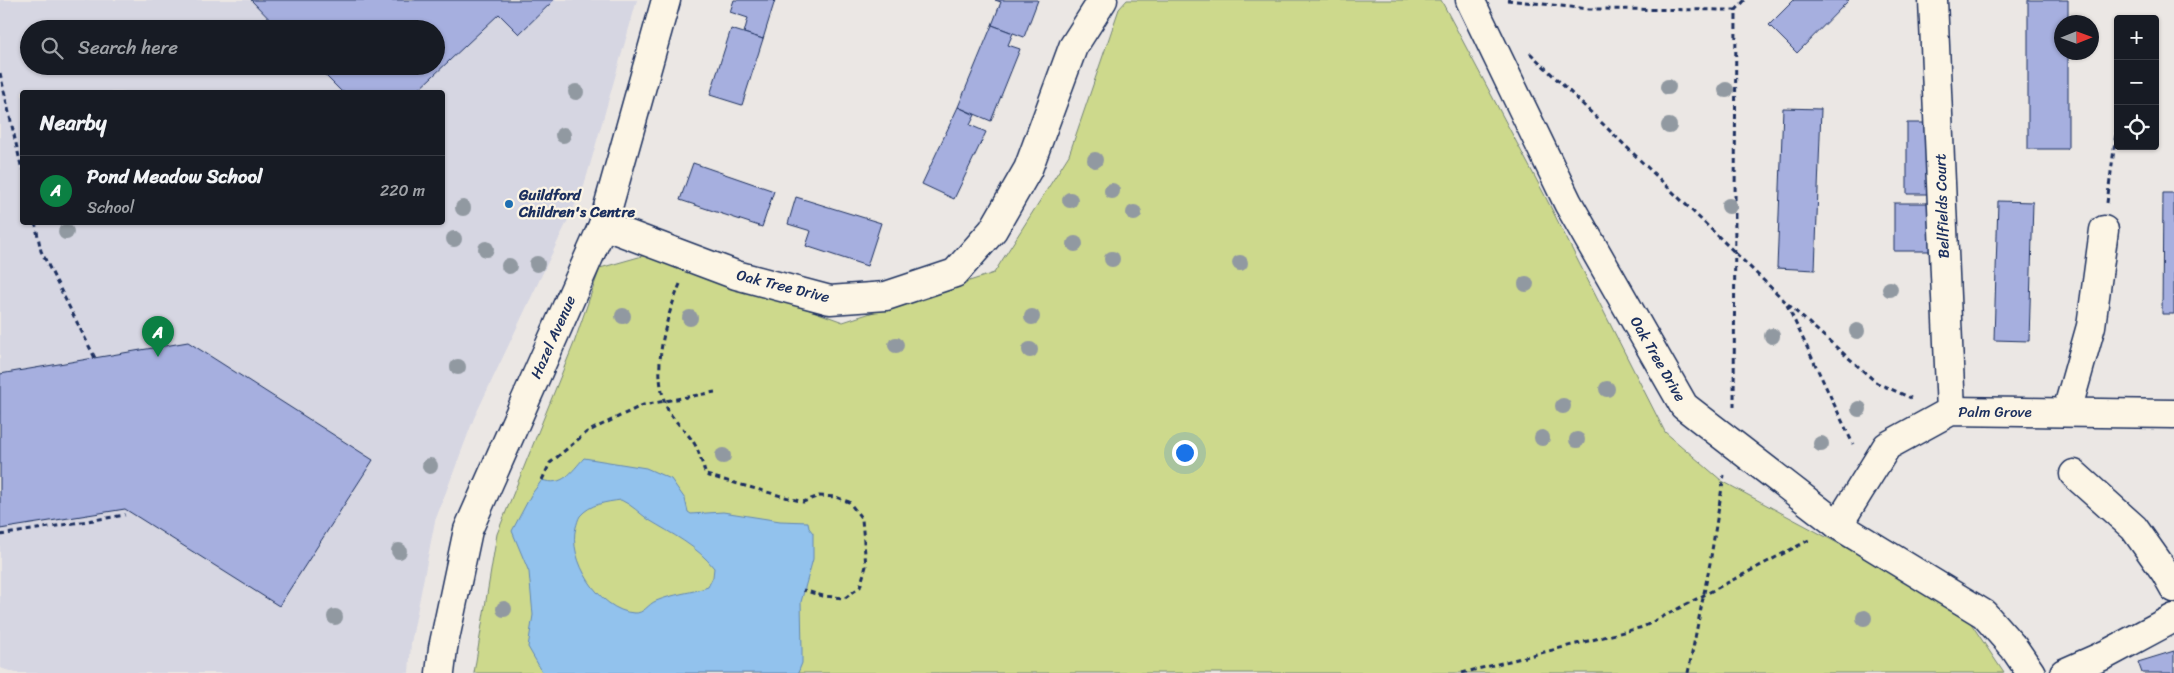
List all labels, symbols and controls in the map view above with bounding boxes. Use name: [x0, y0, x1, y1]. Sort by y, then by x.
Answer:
north arrow: [2054, 15, 2099, 60]
map controls: [2114, 15, 2159, 150]
button: +: [2114, 15, 2159, 60]
search box: [20, 20, 445, 75]
text: Search here: [78, 31, 178, 64]
icon: search: [38, 34, 66, 62]
button: −: [2114, 60, 2159, 105]
text: Nearby: [40, 104, 106, 142]
button: locate: [2114, 105, 2159, 150]
street label: Bellfields Court: [1927, 153, 1957, 259]
text: Pond Meadow School: [87, 160, 263, 193]
text: A: [51, 176, 61, 205]
text: 220 m: [380, 176, 425, 205]
place label: Guildford Children's Centre: [518, 182, 636, 225]
text: School: [87, 193, 134, 222]
marker: Guildford Children's Centre: [503, 198, 515, 210]
street label: Oak Tree Drive: [734, 262, 833, 310]
street label: Hazel Avenue: [523, 291, 583, 383]
street label: Oak Tree Drive: [1623, 311, 1693, 407]
pin: A: [142, 316, 174, 357]
street label: Palm Grove: [1958, 399, 2032, 425]
your location: [1172, 440, 1198, 466]

